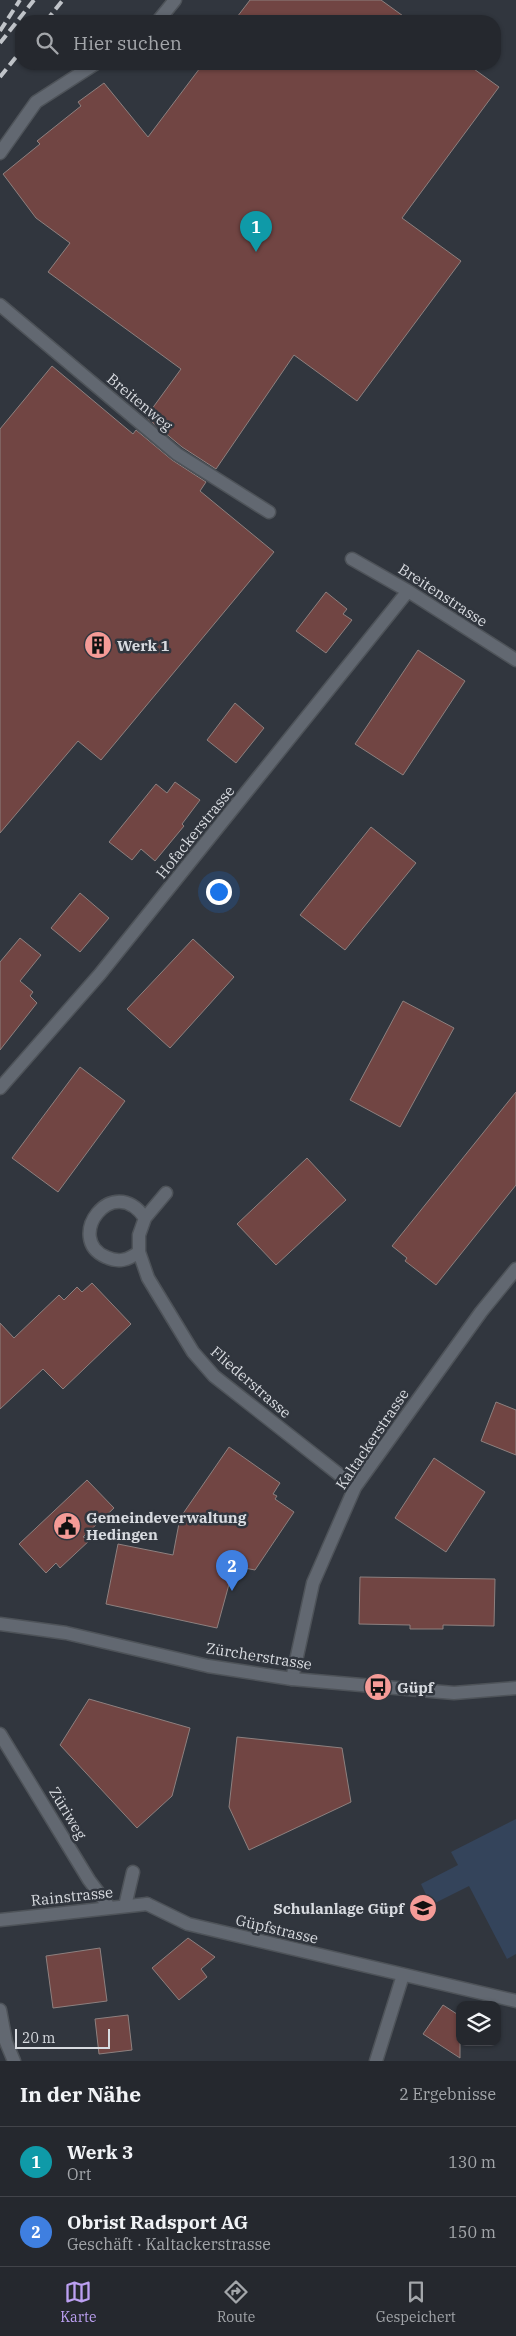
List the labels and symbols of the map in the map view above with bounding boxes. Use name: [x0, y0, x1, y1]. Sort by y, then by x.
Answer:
pin: 1: [240, 211, 272, 252]
street label: Breitenweg: [103, 369, 177, 435]
street label: Breitenstrasse: [395, 559, 491, 631]
building icon: Werk 1: [83, 630, 113, 660]
place label: Werk 1: [117, 636, 169, 655]
street label: Hofackerstrasse: [152, 782, 238, 882]
your location: [206, 879, 232, 905]
street label: Fliederstrasse: [207, 1342, 295, 1422]
street label: Kaltackerstrasse: [331, 1385, 413, 1493]
place label: Gemeindeverwaltung Hedingen: [86, 1508, 247, 1544]
public building icon: Gemeindeverwaltung Hedingen: [52, 1511, 82, 1541]
pin: 2: [216, 1550, 248, 1591]
street label: Zürcherstrasse: [205, 1638, 313, 1674]
bus stop icon: Güpf: [363, 1672, 393, 1702]
place label: Güpf: [397, 1678, 435, 1697]
street label: Züriweg: [45, 1783, 91, 1843]
street label: Rainstrasse: [30, 1882, 114, 1910]
school or university icon: Schulanlage Güpf: [408, 1893, 438, 1923]
place label: Schulanlage Güpf: [273, 1899, 405, 1918]
street label: Güpfstrasse: [234, 1910, 320, 1948]
scale bar: [15, 2026, 110, 2049]

